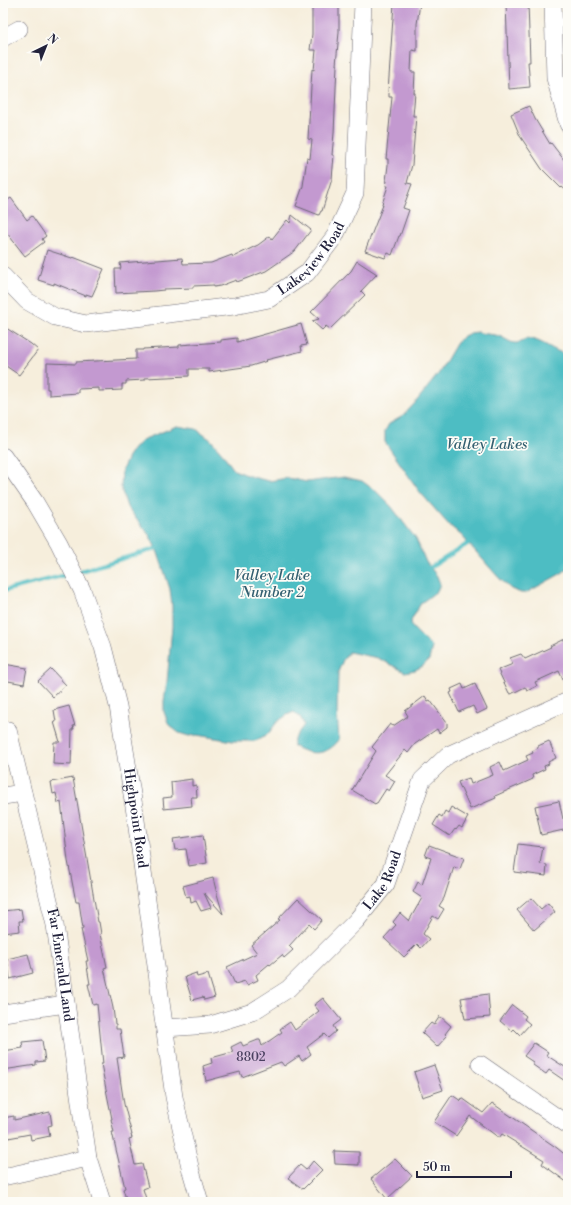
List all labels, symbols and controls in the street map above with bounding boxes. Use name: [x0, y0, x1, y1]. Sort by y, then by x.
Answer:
north arrow: [26, 26, 66, 66]
text: N: [44, 31, 60, 48]
street label: Lakeview Road: [274, 219, 349, 299]
water label: Valley Lakes: [446, 435, 528, 454]
water label: Valley Lake Number 2: [234, 566, 310, 602]
street label: Highpoint Road: [119, 767, 151, 869]
street label: Lake Road: [359, 848, 406, 914]
street label: Far Emerald Land: [42, 907, 78, 1023]
house number: 8802: [236, 1050, 266, 1065]
scale bar: [417, 1153, 511, 1179]
text: 50 m: [423, 1160, 451, 1175]

